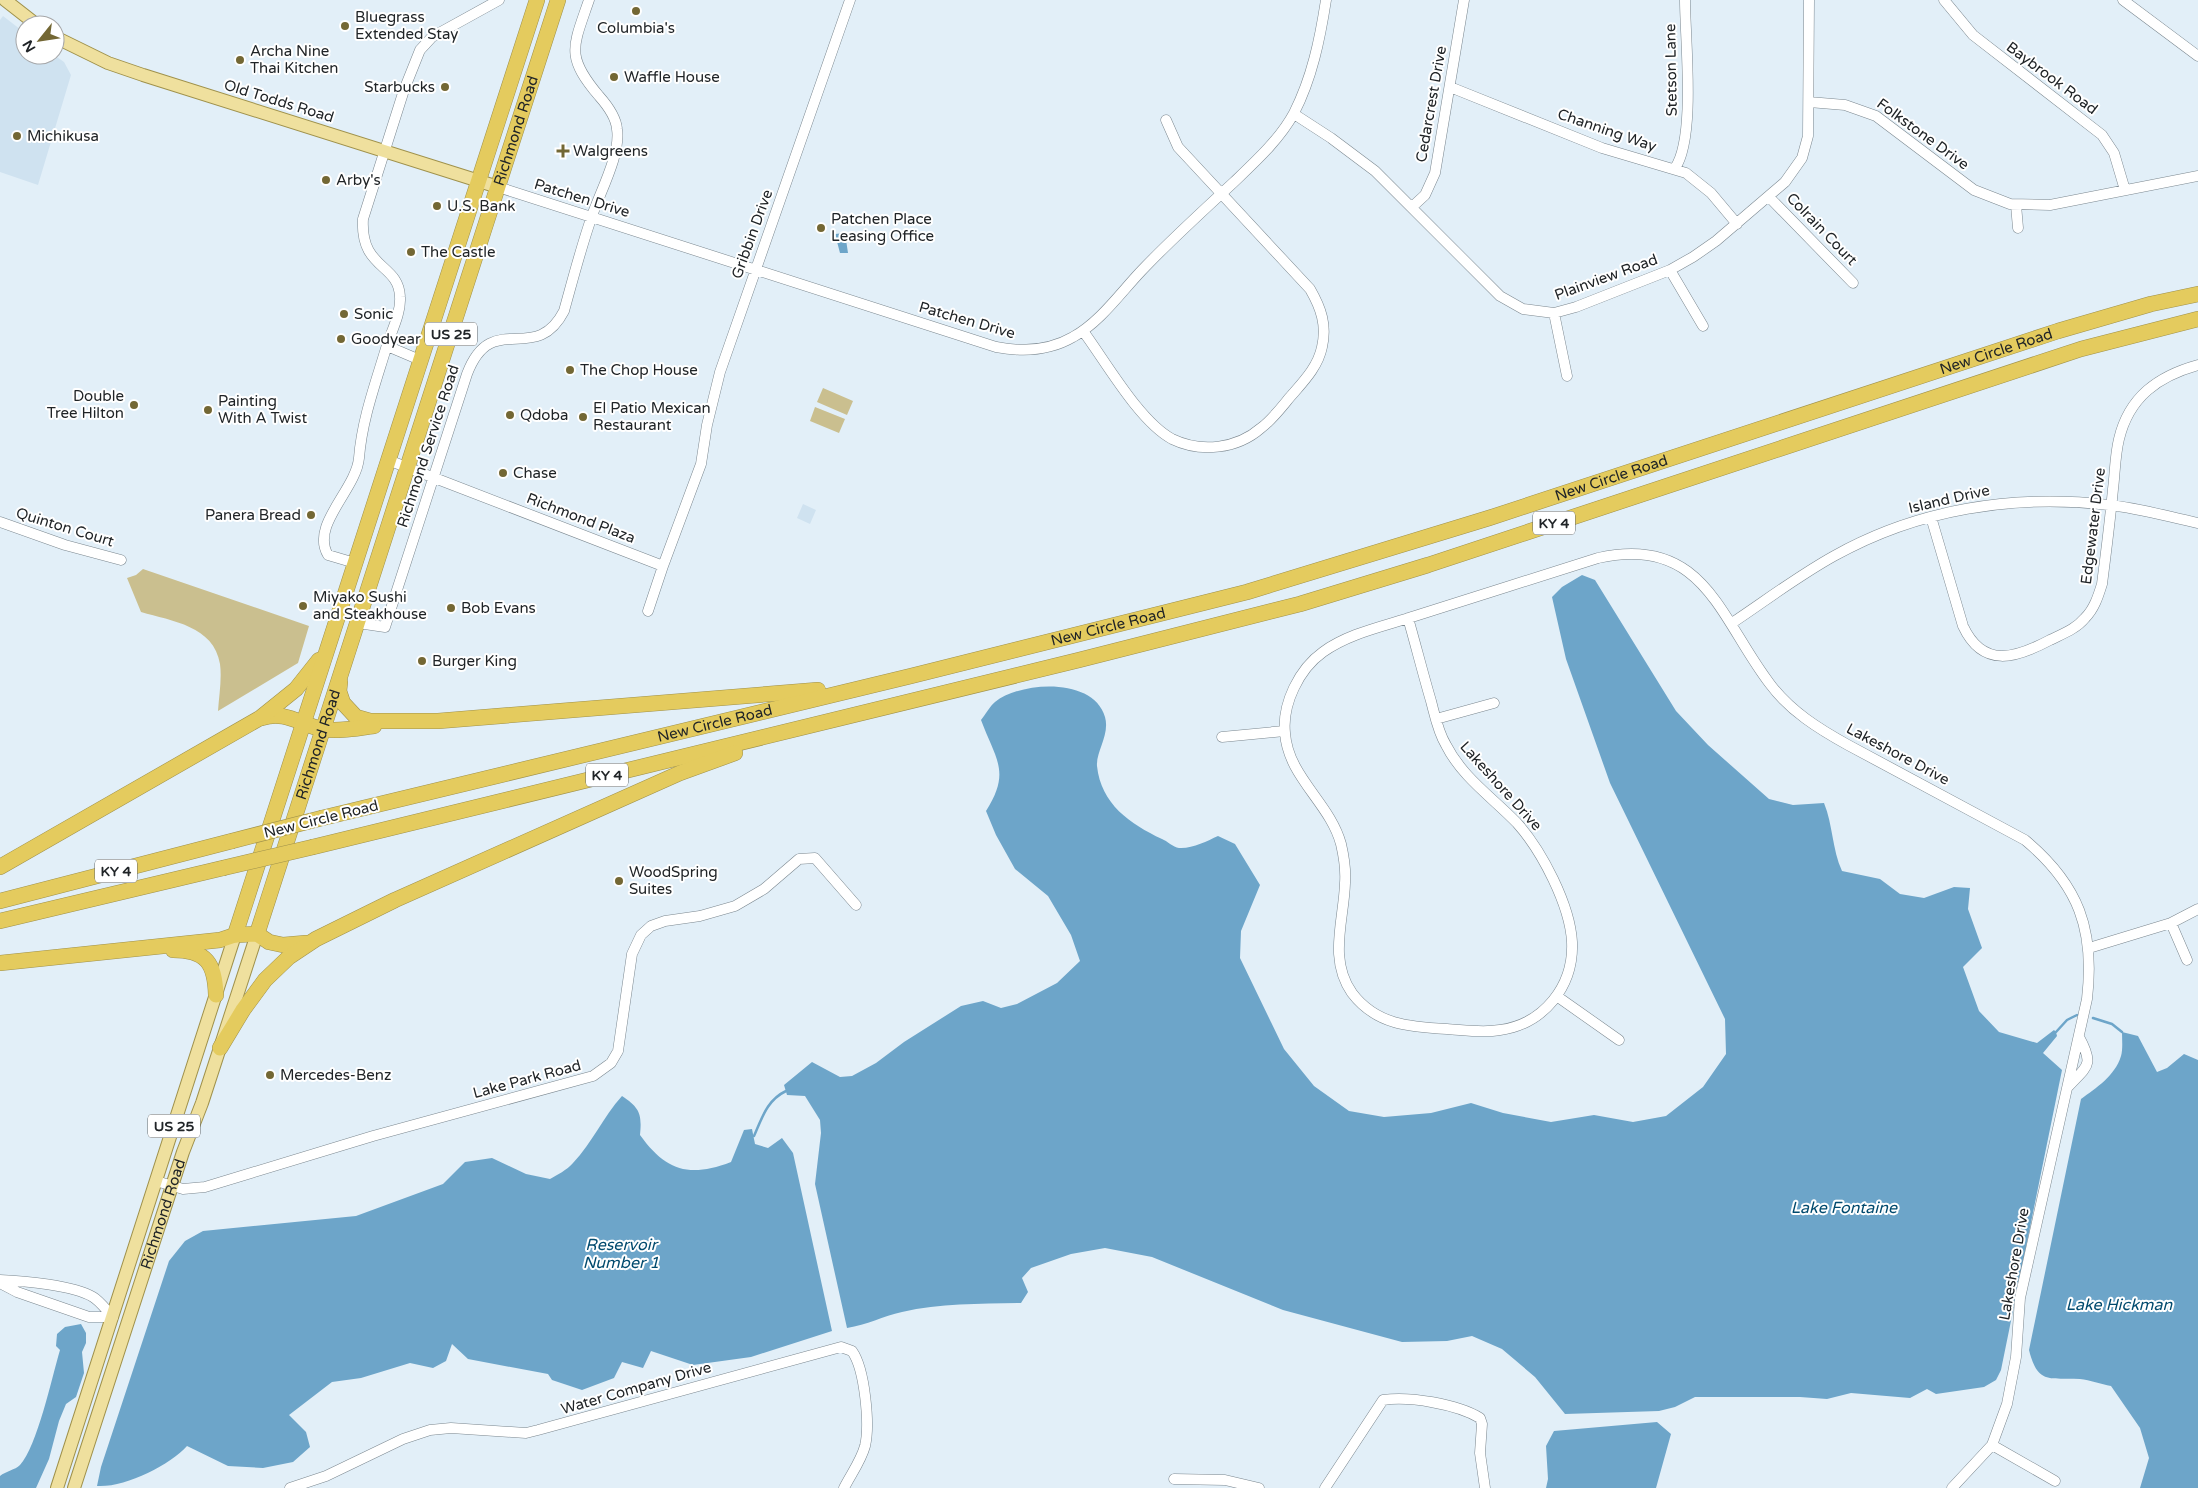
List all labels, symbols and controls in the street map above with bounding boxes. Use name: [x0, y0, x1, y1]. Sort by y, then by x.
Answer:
marker: Columbia's: [630, 5, 642, 17]
place label: Bluegrass Extended Stay: [355, 8, 458, 43]
north arrow: [15, 15, 65, 65]
place label: Columbia's: [597, 19, 675, 37]
marker: Bluegrass Extended Stay: [339, 20, 351, 32]
street label: Stetson Lane: [1661, 23, 1681, 117]
text: N: [19, 37, 39, 55]
street label: Baybrook Road: [2003, 38, 2101, 118]
place label: Archa Nine Thai Kitchen: [250, 42, 338, 77]
street label: Cedarcrest Drive: [1412, 44, 1450, 164]
marker: Archa Nine Thai Kitchen: [234, 54, 246, 66]
place label: Waffle House: [624, 68, 720, 86]
marker: Waffle House: [608, 71, 620, 83]
street label: Richmond Road: [490, 73, 542, 188]
street label: Old Todds Road: [222, 76, 336, 126]
place label: Starbucks: [364, 78, 435, 96]
marker: Starbucks: [439, 81, 451, 93]
street label: Folkstone Drive: [1873, 94, 1973, 174]
street label: Channing Way: [1555, 105, 1659, 155]
place label: Michikusa: [27, 127, 99, 145]
marker: Michikusa: [11, 130, 23, 142]
place label: Walgreens: [573, 142, 648, 160]
marker: Walgreens: [557, 145, 569, 157]
place label: Arby's: [336, 171, 381, 189]
marker: Arby's: [320, 174, 332, 186]
street label: Patchen Drive: [532, 175, 632, 221]
street label: Gribbin Drive: [728, 187, 776, 281]
street label: Colrain Court: [1783, 189, 1861, 269]
place label: U.S. Bank: [447, 197, 515, 215]
marker: U.S. Bank: [431, 200, 443, 212]
place label: Patchen Place Leasing Office: [831, 210, 934, 245]
marker: Patchen Place Leasing Office: [815, 222, 827, 234]
place label: The Castle: [421, 243, 496, 261]
marker: The Castle: [405, 246, 417, 258]
street label: Plainview Road: [1552, 250, 1660, 304]
street label: Patchen Drive: [917, 298, 1017, 342]
place label: Sonic: [354, 305, 393, 323]
marker: Sonic: [338, 308, 350, 320]
road number: US 25: [425, 322, 477, 346]
street label: New Circle Road: [1937, 324, 2055, 378]
place label: Goodyear: [351, 330, 421, 348]
marker: Goodyear: [335, 333, 347, 345]
place label: The Chop House: [580, 361, 698, 379]
street label: Richmond Service Road: [393, 362, 463, 530]
marker: The Chop House: [564, 364, 576, 376]
place label: Double Tree Hilton: [47, 387, 124, 422]
place label: Painting With A Twist: [218, 392, 307, 427]
marker: Double Tree Hilton: [128, 399, 140, 411]
place label: El Patio Mexican Restaurant: [593, 399, 711, 434]
marker: Painting With A Twist: [202, 404, 214, 416]
place label: Qdoba: [520, 406, 568, 424]
marker: Qdoba: [504, 409, 516, 421]
marker: El Patio Mexican Restaurant: [577, 411, 589, 423]
street label: New Circle Road: [1553, 451, 1670, 505]
place label: Chase: [513, 464, 557, 482]
marker: Chase: [497, 467, 509, 479]
street label: Edgewater Drive: [2077, 467, 2109, 585]
street label: Island Drive: [1907, 481, 1991, 517]
street label: Richmond Plaza: [524, 489, 638, 547]
street label: Quinton Court: [14, 504, 116, 551]
place label: Panera Bread: [205, 506, 301, 524]
marker: Panera Bread: [305, 509, 317, 521]
road number: KY 4: [1533, 512, 1575, 534]
place label: Miyako Sushi and Steakhouse: [313, 588, 427, 623]
place label: Bob Evans: [461, 599, 536, 617]
marker: Miyako Sushi and Steakhouse: [297, 600, 309, 612]
marker: Bob Evans: [445, 602, 457, 614]
street label: New Circle Road: [1049, 604, 1167, 650]
place label: Burger King: [432, 652, 517, 670]
marker: Burger King: [416, 655, 428, 667]
street label: Richmond Road: [292, 687, 344, 802]
street label: New Circle Road: [655, 701, 774, 746]
street label: Lakeshore Drive: [1843, 719, 1953, 789]
street label: Lakeshore Drive: [1456, 738, 1546, 834]
road number: KY 4: [586, 764, 628, 786]
street label: New Circle Road: [262, 796, 380, 842]
road number: KY 4: [95, 859, 137, 882]
place label: WoodSpring Suites: [629, 863, 718, 898]
marker: WoodSpring Suites: [613, 875, 625, 887]
street label: Lake Park Road: [471, 1056, 583, 1102]
place label: Mercedes-Benz: [280, 1066, 391, 1084]
marker: Mercedes-Benz: [264, 1069, 276, 1081]
road number: US 25: [148, 1114, 200, 1138]
street label: Richmond Road: [137, 1157, 189, 1271]
water label: Lake Fontaine: [1791, 1198, 1898, 1218]
street label: Lakeshore Drive: [1995, 1206, 2033, 1322]
water label: Reservoir Number 1: [583, 1235, 659, 1273]
water label: Lake Hickman: [2066, 1295, 2174, 1315]
street label: Water Company Drive: [559, 1358, 713, 1418]

